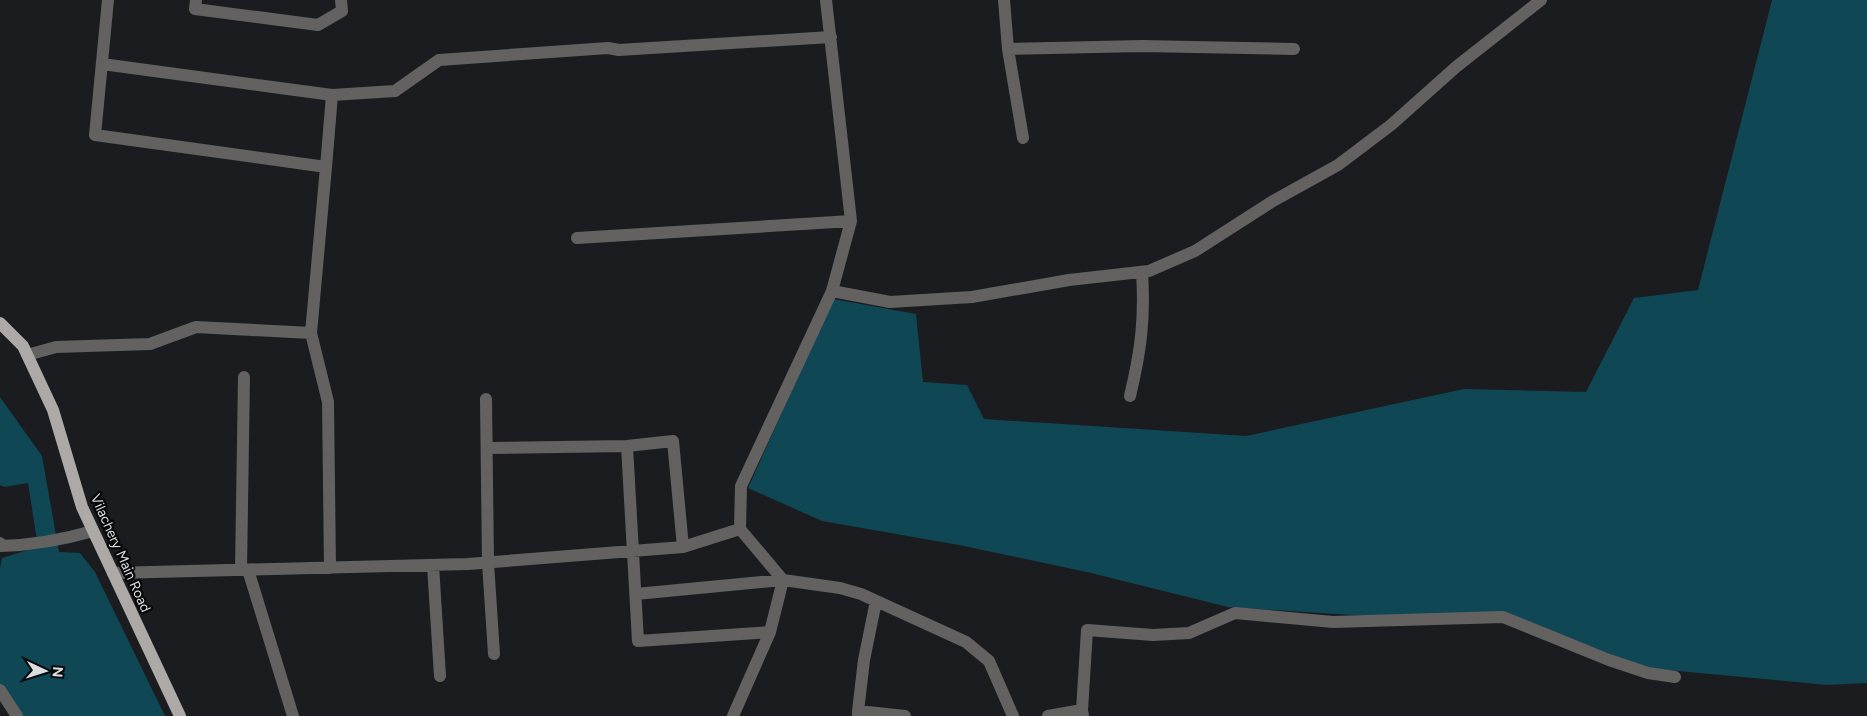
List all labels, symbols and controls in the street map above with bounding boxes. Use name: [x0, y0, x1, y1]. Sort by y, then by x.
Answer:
street label: Vilachery Main Road: [87, 492, 154, 615]
north arrow: [20, 646, 70, 696]
text: N: [49, 666, 66, 678]

